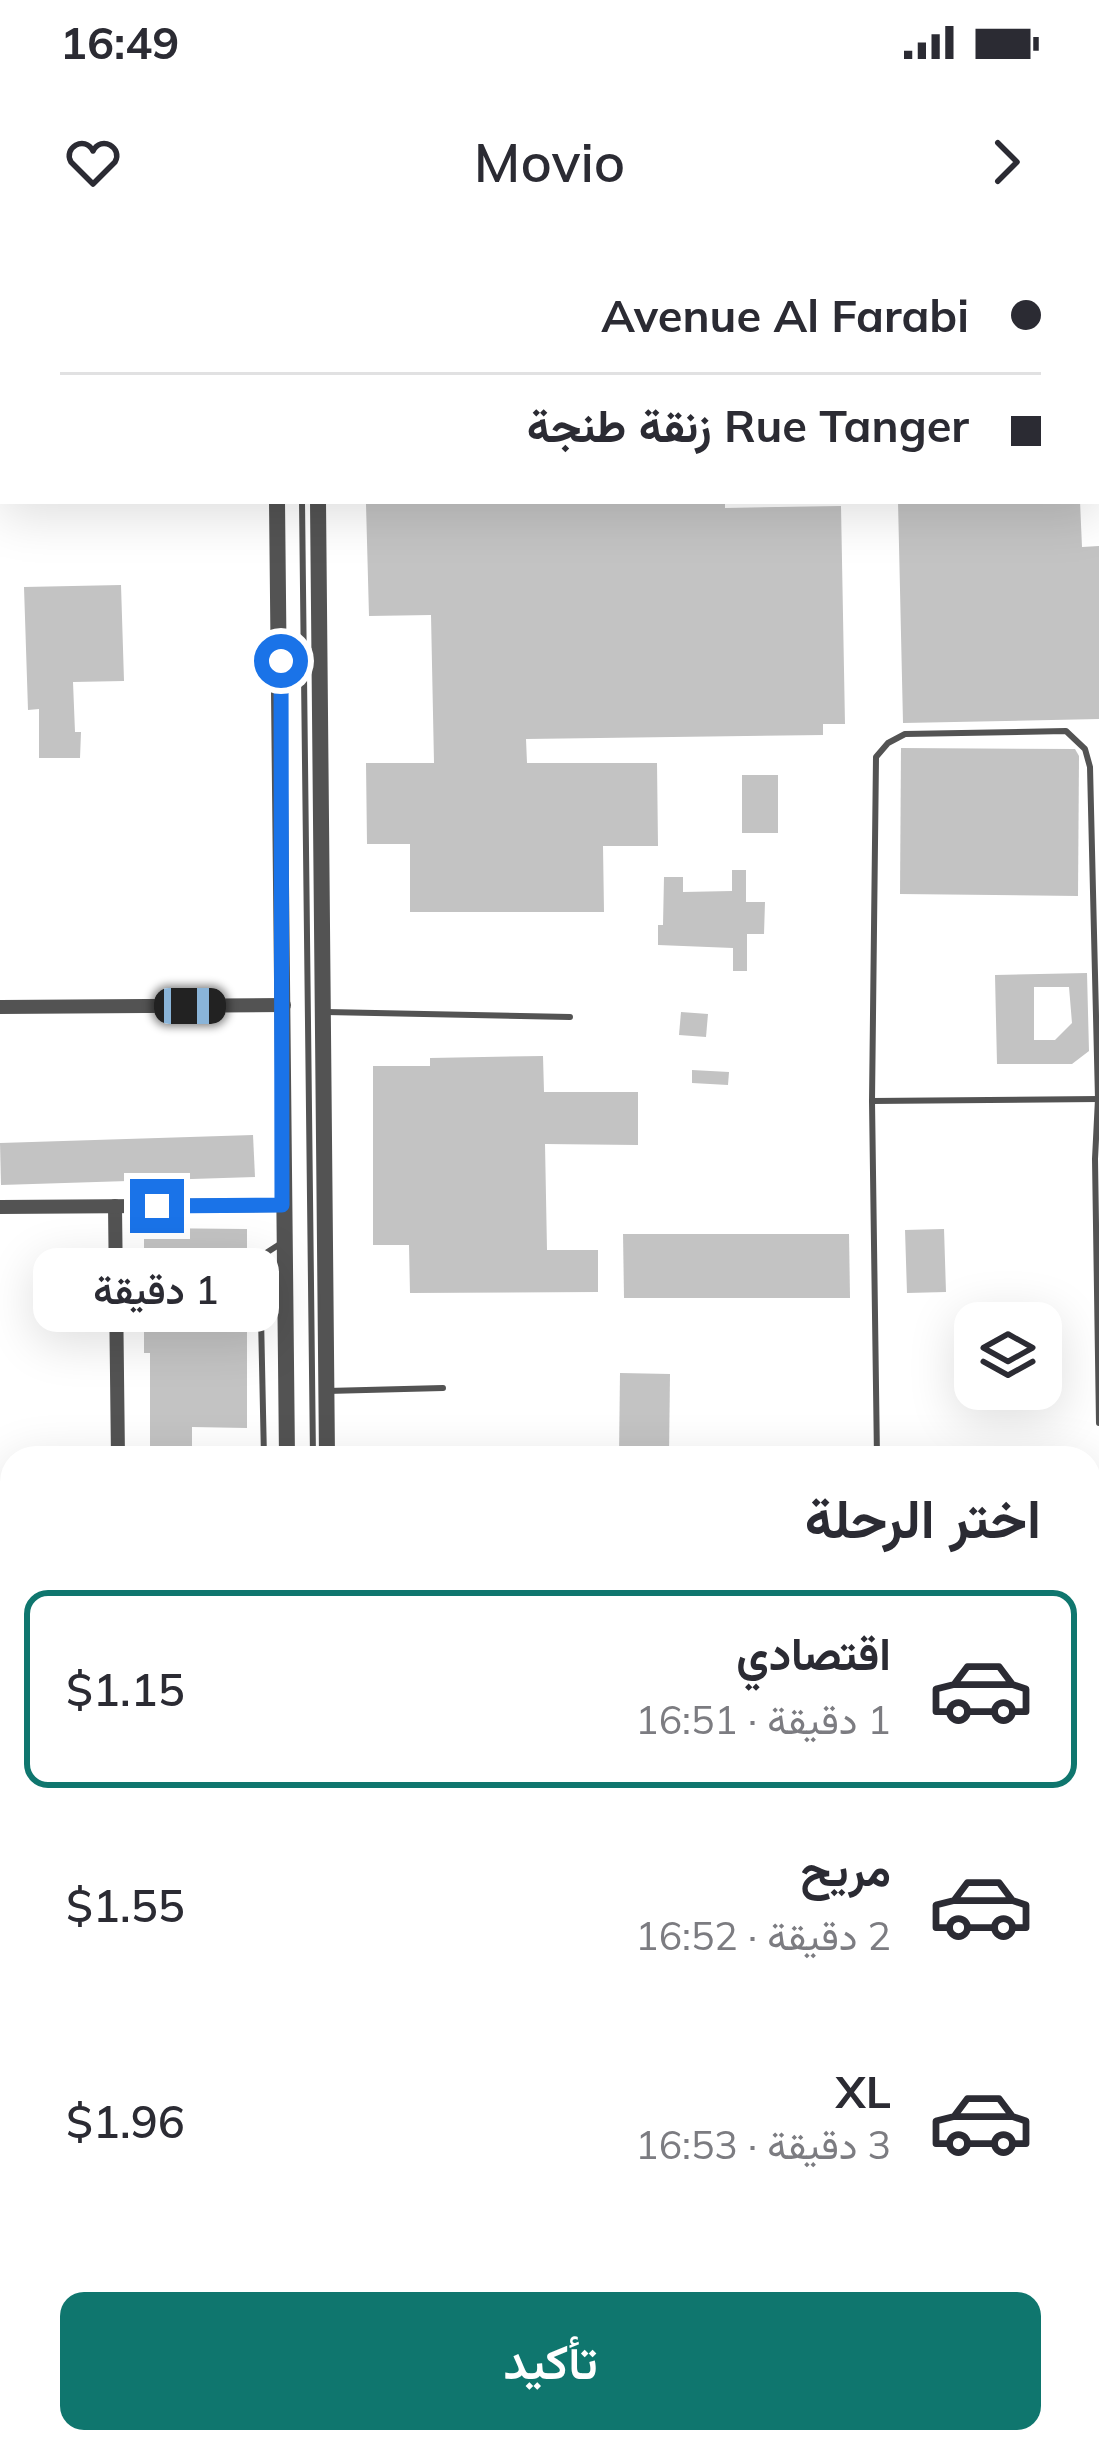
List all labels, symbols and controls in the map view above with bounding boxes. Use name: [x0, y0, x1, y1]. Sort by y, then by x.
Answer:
text: 16:49: [60, 14, 179, 70]
text: Movio: [474, 128, 625, 196]
icon: heart: [60, 129, 126, 195]
icon: forward: [973, 129, 1039, 195]
text: Avenue Al Farabi: [601, 287, 969, 343]
text: Rue Tanger زنقة طنجة: [527, 397, 969, 453]
route start: [254, 634, 308, 688]
car: [154, 988, 226, 1024]
route end: [130, 1179, 184, 1233]
callout: 1 دقيقة: [34, 1248, 280, 1332]
text: 1 دقيقة: [93, 1265, 219, 1314]
map controls: [954, 1302, 1062, 1410]
button: layers: [954, 1302, 1062, 1410]
text: اختر الرحلة: [805, 1484, 1041, 1552]
text: اقتصادي: [736, 1625, 891, 1681]
icon: car: [927, 1635, 1035, 1743]
text: $1.15: [66, 1661, 185, 1717]
text: 1 دقيقة · 16:51: [635, 1695, 891, 1744]
text: مريح: [800, 1841, 891, 1897]
icon: car: [927, 1851, 1035, 1959]
text: $1.55: [66, 1877, 185, 1933]
text: 2 دقيقة · 16:52: [635, 1911, 891, 1960]
text: XL: [836, 2063, 891, 2119]
icon: car: [927, 2067, 1035, 2175]
text: $1.96: [66, 2093, 185, 2149]
text: 3 دقيقة · 16:53: [635, 2120, 891, 2169]
button: تأكيد: [60, 2292, 1041, 2430]

